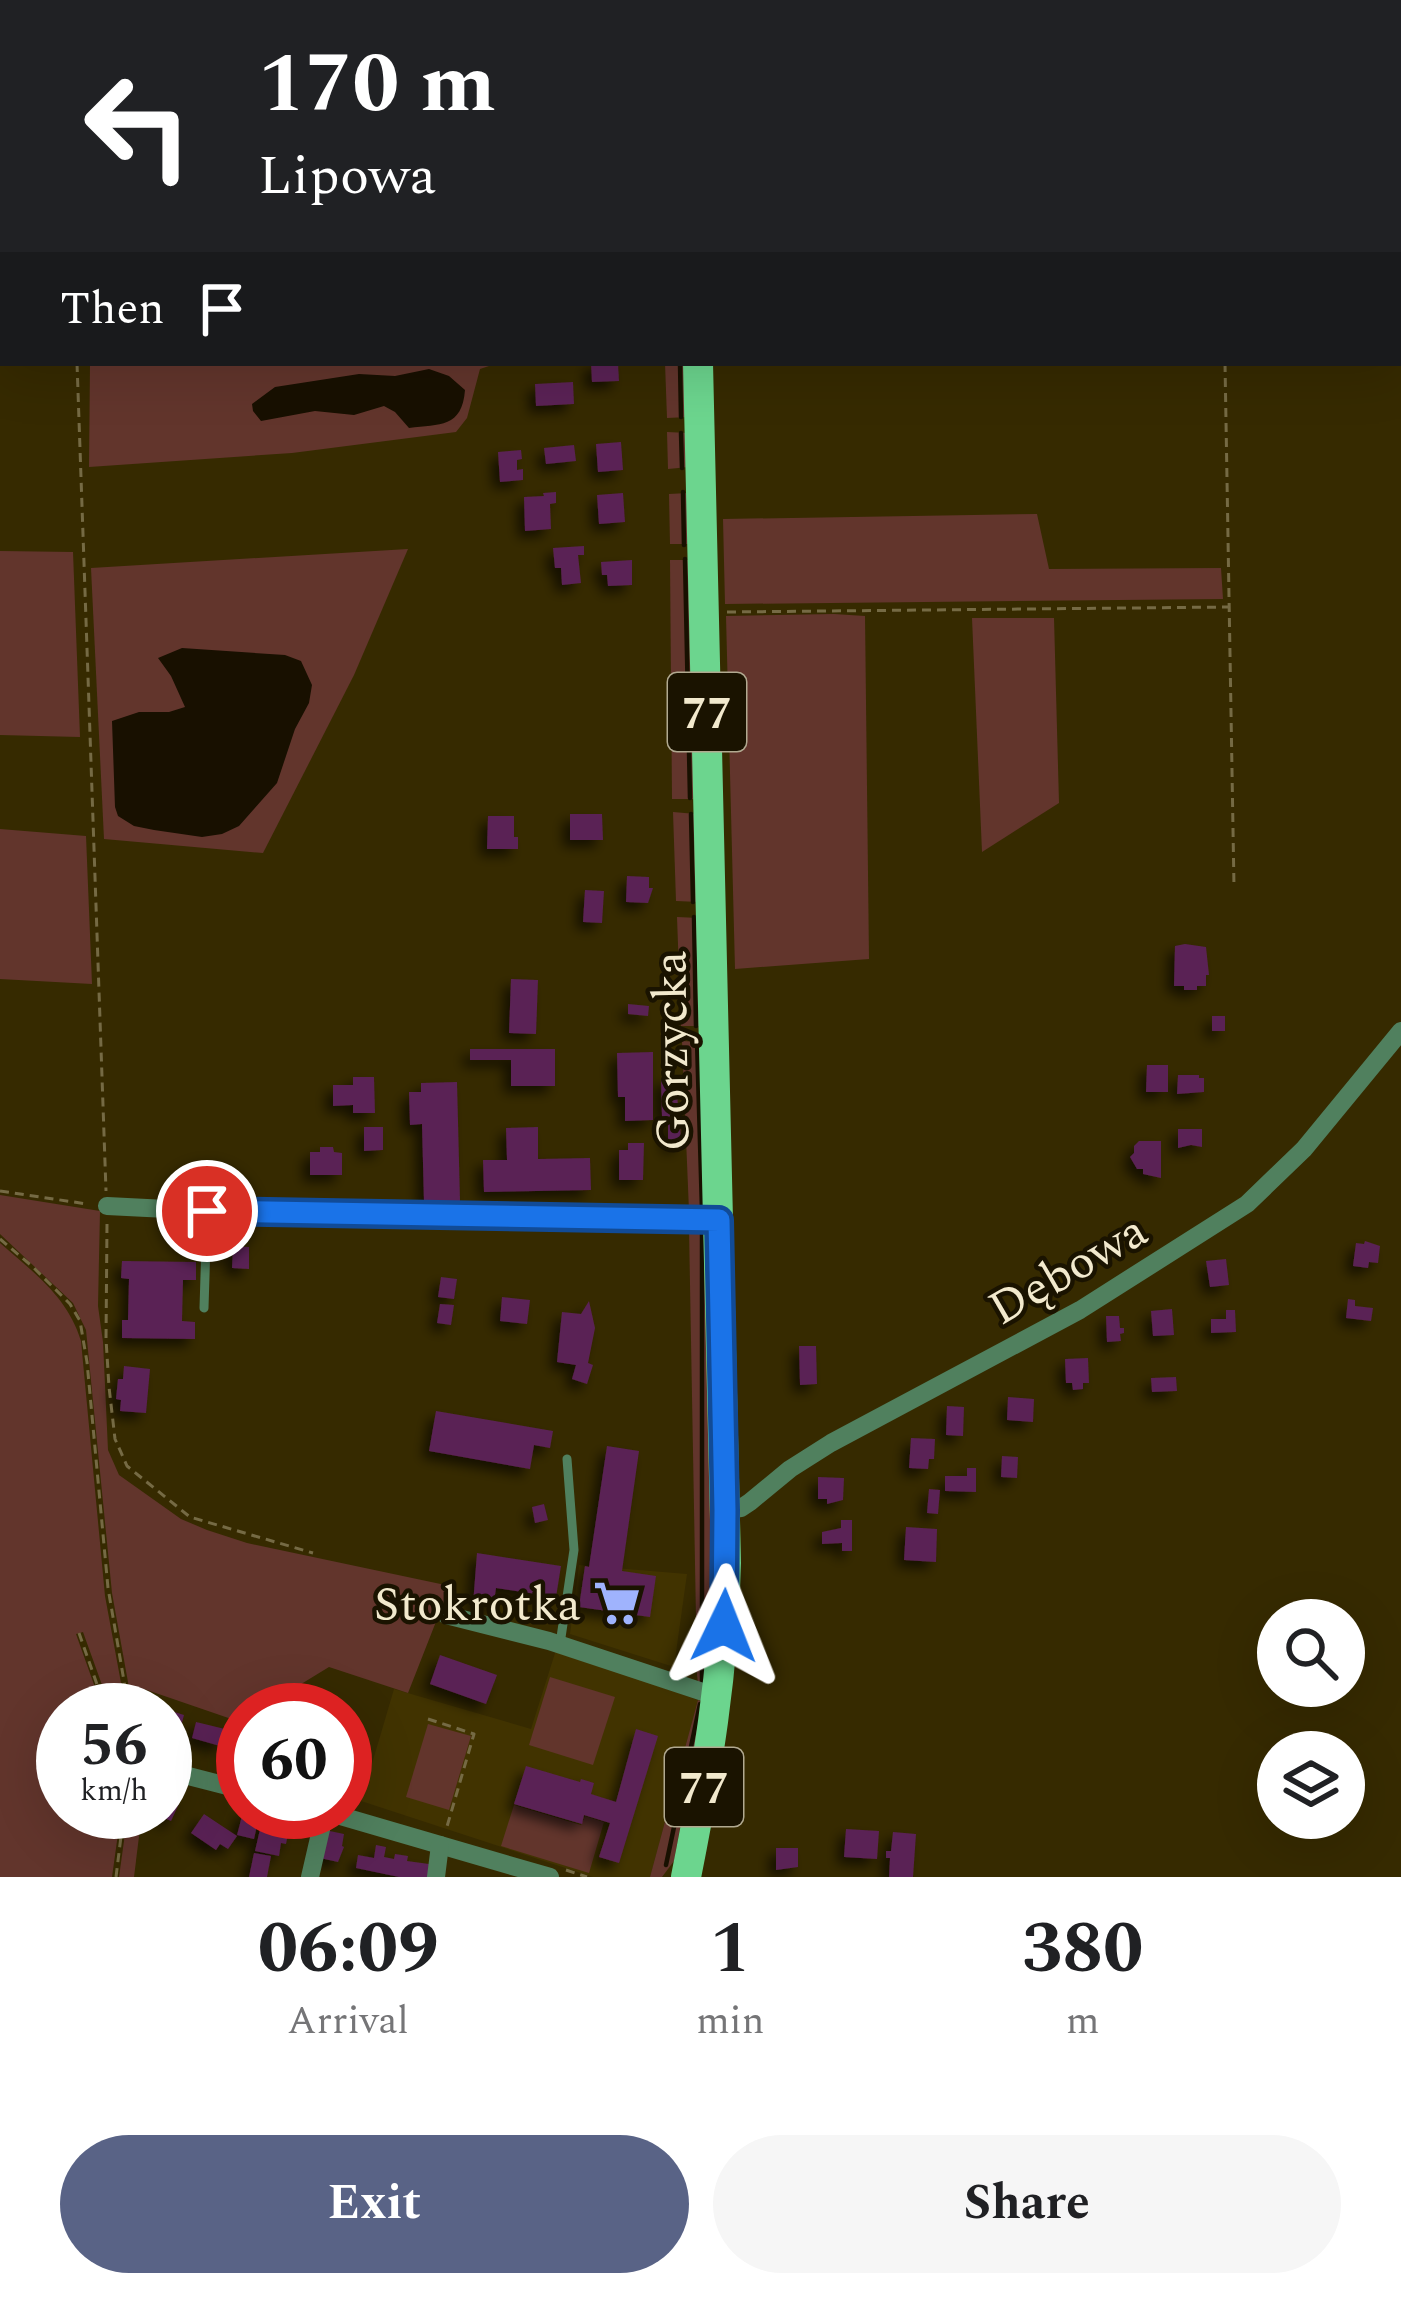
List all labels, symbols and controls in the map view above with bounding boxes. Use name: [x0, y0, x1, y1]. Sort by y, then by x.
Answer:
text: 170 m: [258, 21, 496, 149]
icon: left: [60, 48, 216, 204]
text: Lipowa: [258, 136, 436, 218]
text: Then: [60, 275, 165, 344]
icon: arrive: [189, 276, 255, 342]
road number: 77: [668, 673, 746, 751]
street label: Gorzycka: [634, 950, 711, 1152]
pin: [156, 1160, 258, 1262]
icon: arrive: [174, 1178, 240, 1244]
street label: Dębowa: [975, 1195, 1161, 1345]
position arrow: [661, 1563, 787, 1689]
place label: Stokrotka: [374, 1569, 581, 1642]
supermarket icon: Stokrotka: [592, 1578, 642, 1628]
map controls: [1257, 1599, 1365, 1839]
button: search: [1257, 1599, 1365, 1707]
speed limit sign: 60: [216, 1683, 372, 1839]
text: 56: [80, 1700, 148, 1792]
button: layers: [1257, 1731, 1365, 1839]
road number: 77: [665, 1748, 743, 1826]
text: km/h: [80, 1768, 148, 1814]
text: 06:09: [258, 1895, 439, 2004]
text: 1: [710, 1895, 751, 2004]
text: 380: [1022, 1895, 1143, 2004]
text: Arrival: [287, 1992, 409, 2051]
text: min: [696, 1992, 764, 2051]
text: m: [1066, 1992, 1099, 2051]
button: Exit: [60, 2135, 689, 2273]
button: Share: [713, 2135, 1341, 2273]

